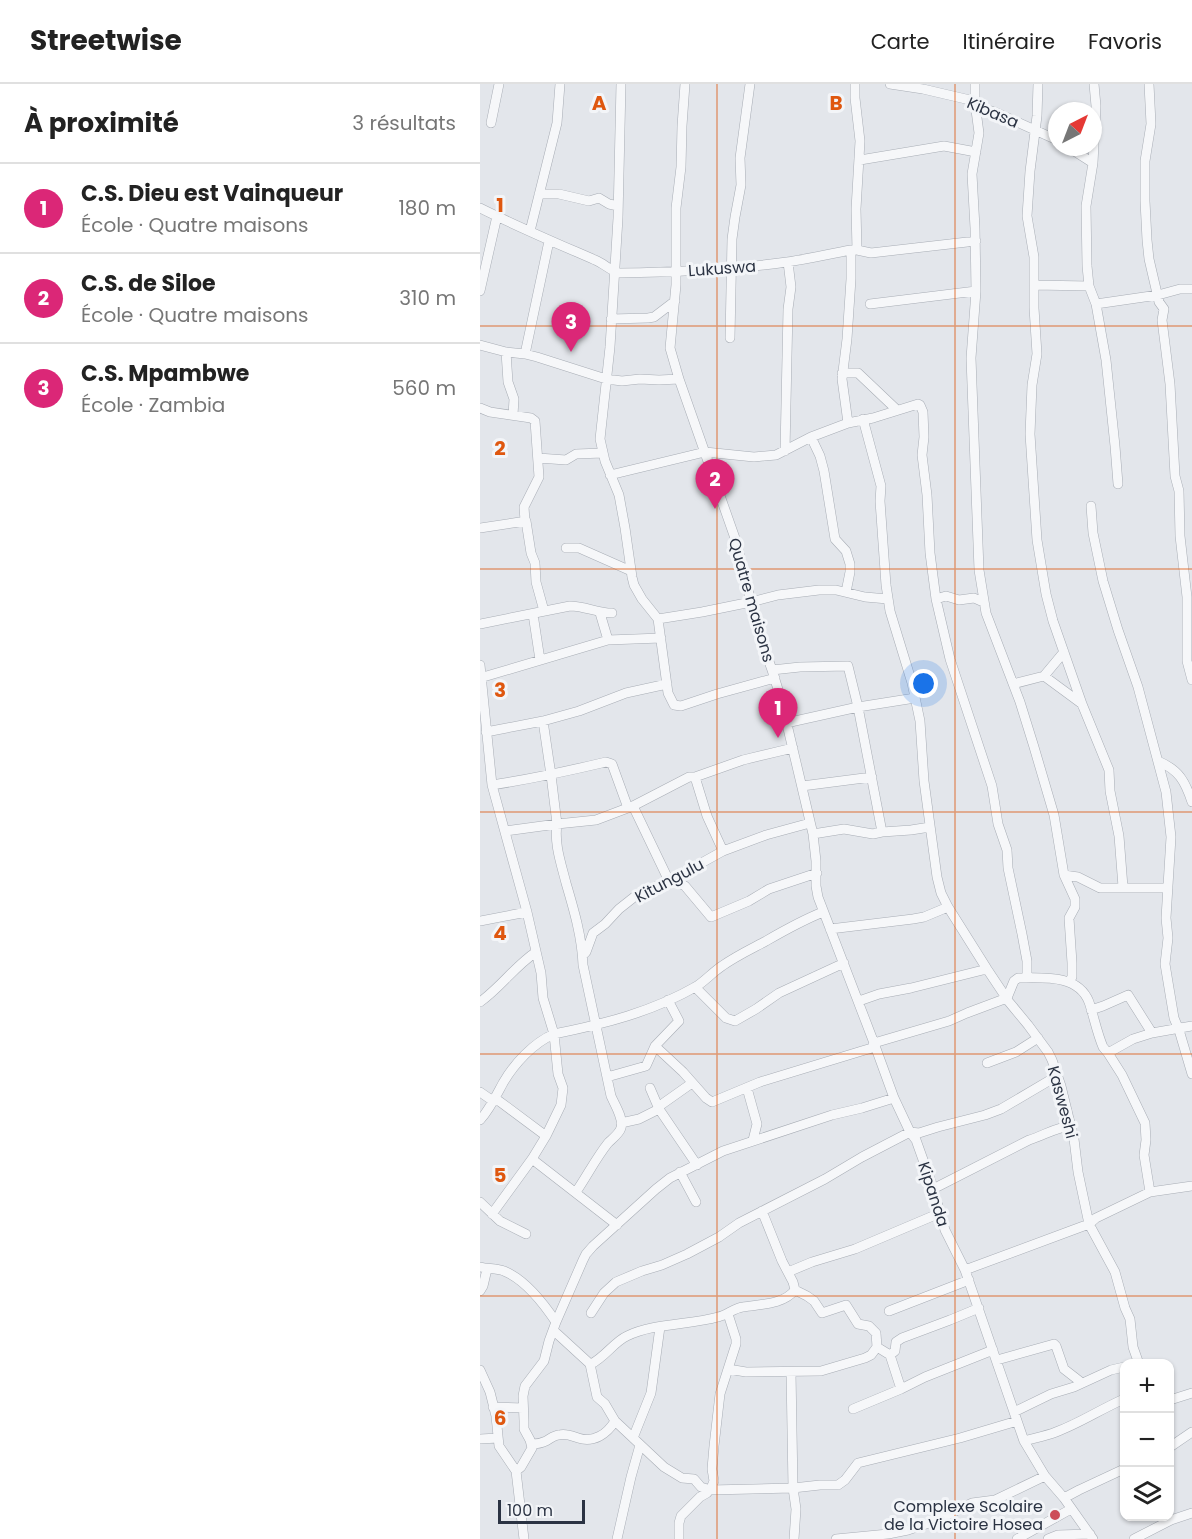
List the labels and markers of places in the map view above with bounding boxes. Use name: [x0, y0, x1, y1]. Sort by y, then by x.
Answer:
pin: 3: [552, 302, 590, 352]
pin: 2: [696, 460, 734, 509]
pin: 1: [758, 688, 798, 738]
place label: Complexe Scolaire de la Victoire Hosea: [884, 1495, 1043, 1536]
marker: Complexe Scolaire de la Victoire Hosea: [1048, 1508, 1062, 1522]

